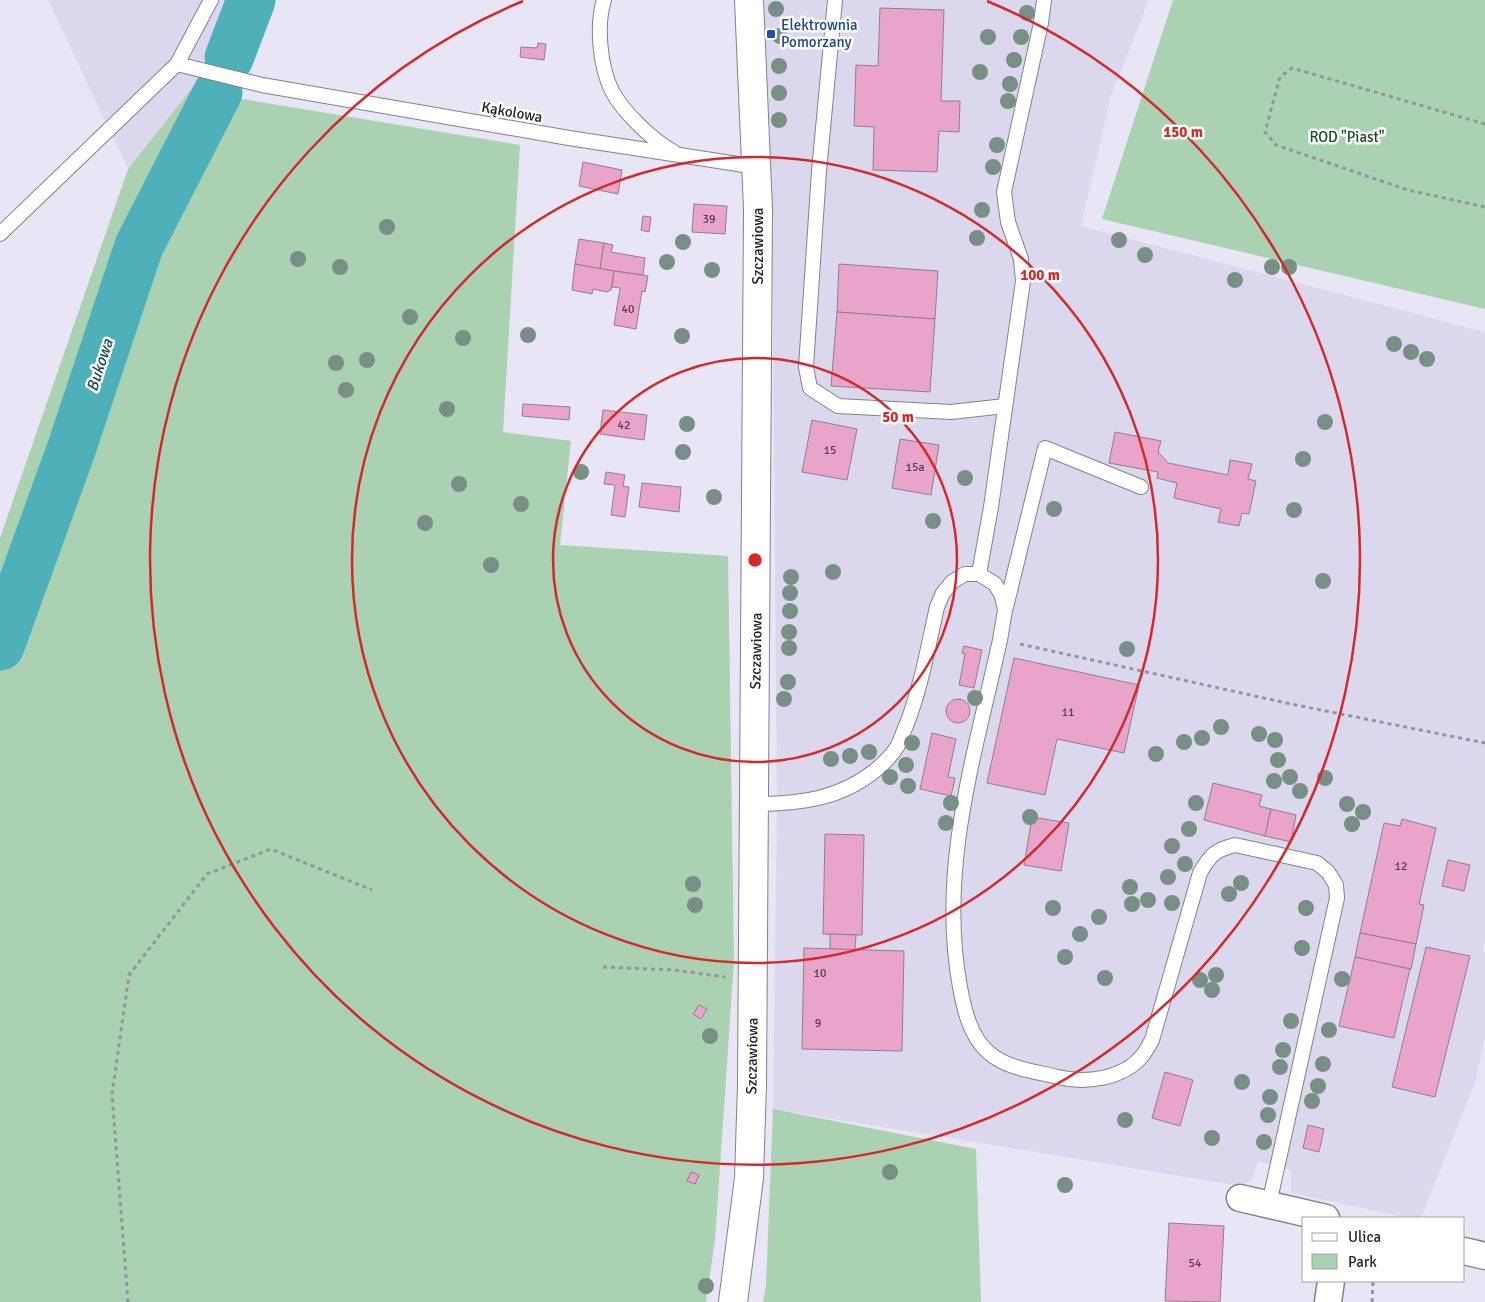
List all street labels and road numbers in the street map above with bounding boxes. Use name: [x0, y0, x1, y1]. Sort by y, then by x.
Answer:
street label: Kąkolowa: [480, 98, 544, 126]
street label: Szczawiowa: [749, 208, 767, 284]
street label: Szczawiowa: [746, 612, 766, 690]
street label: Szczawiowa: [742, 1017, 762, 1095]

